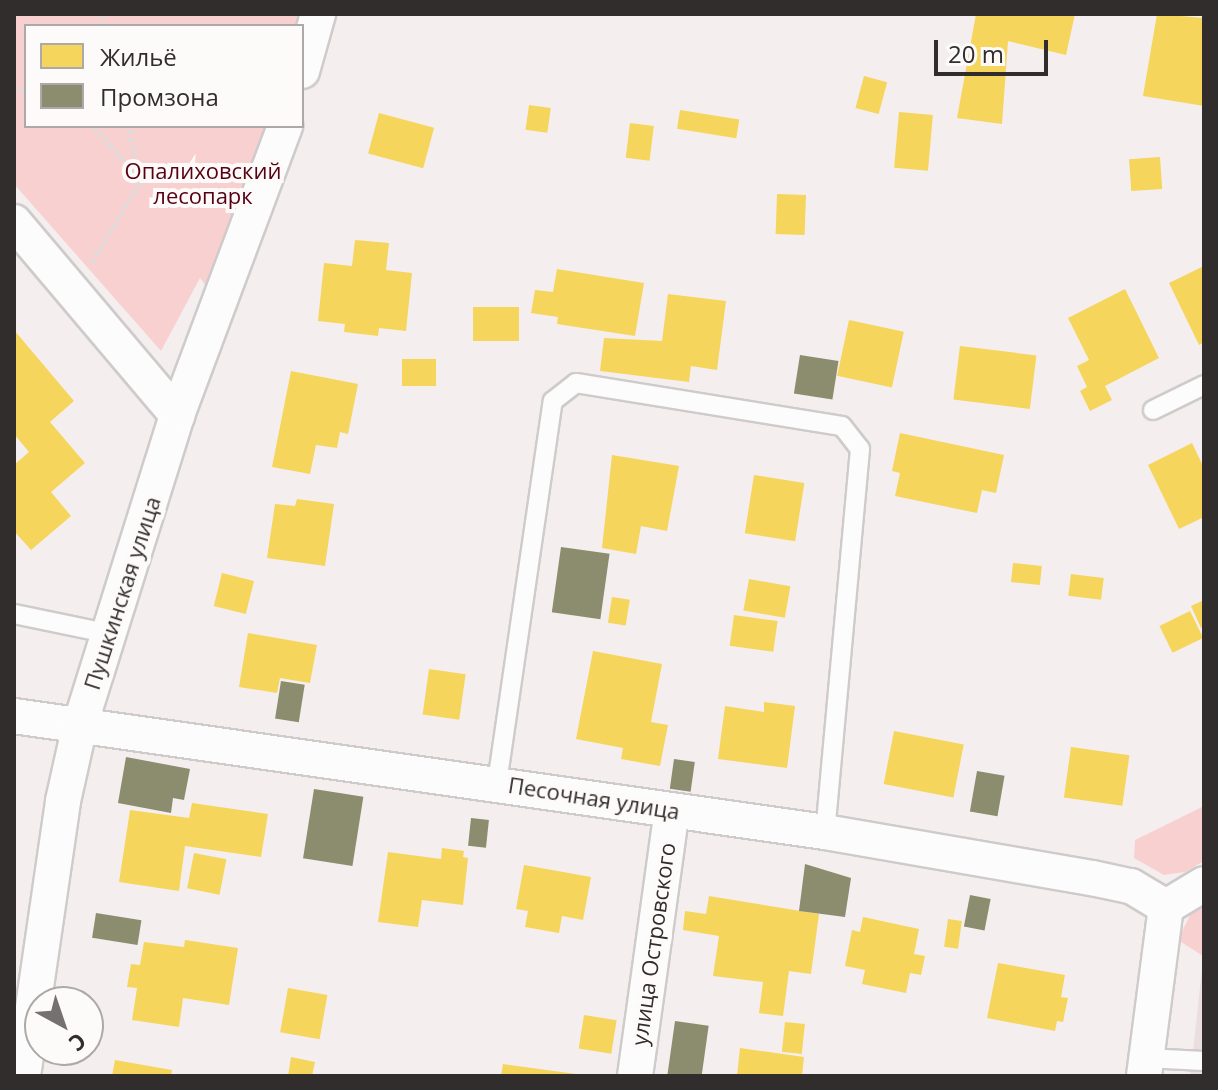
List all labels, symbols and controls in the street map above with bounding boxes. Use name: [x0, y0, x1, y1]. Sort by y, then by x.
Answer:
legend: [24, 24, 304, 128]
scale bar: [938, 24, 1052, 74]
text: 20 m: [948, 37, 1004, 70]
text: Жильё: [100, 40, 177, 73]
text: Промзона: [100, 80, 219, 113]
park label: Опалиховский лесопарк: [125, 157, 281, 208]
street label: Пушкинская улица: [78, 493, 166, 693]
street label: Песочная улица: [506, 771, 682, 825]
street label: улица Островского: [626, 841, 680, 1047]
north arrow: [24, 986, 104, 1066]
text: С: [63, 1027, 93, 1059]

